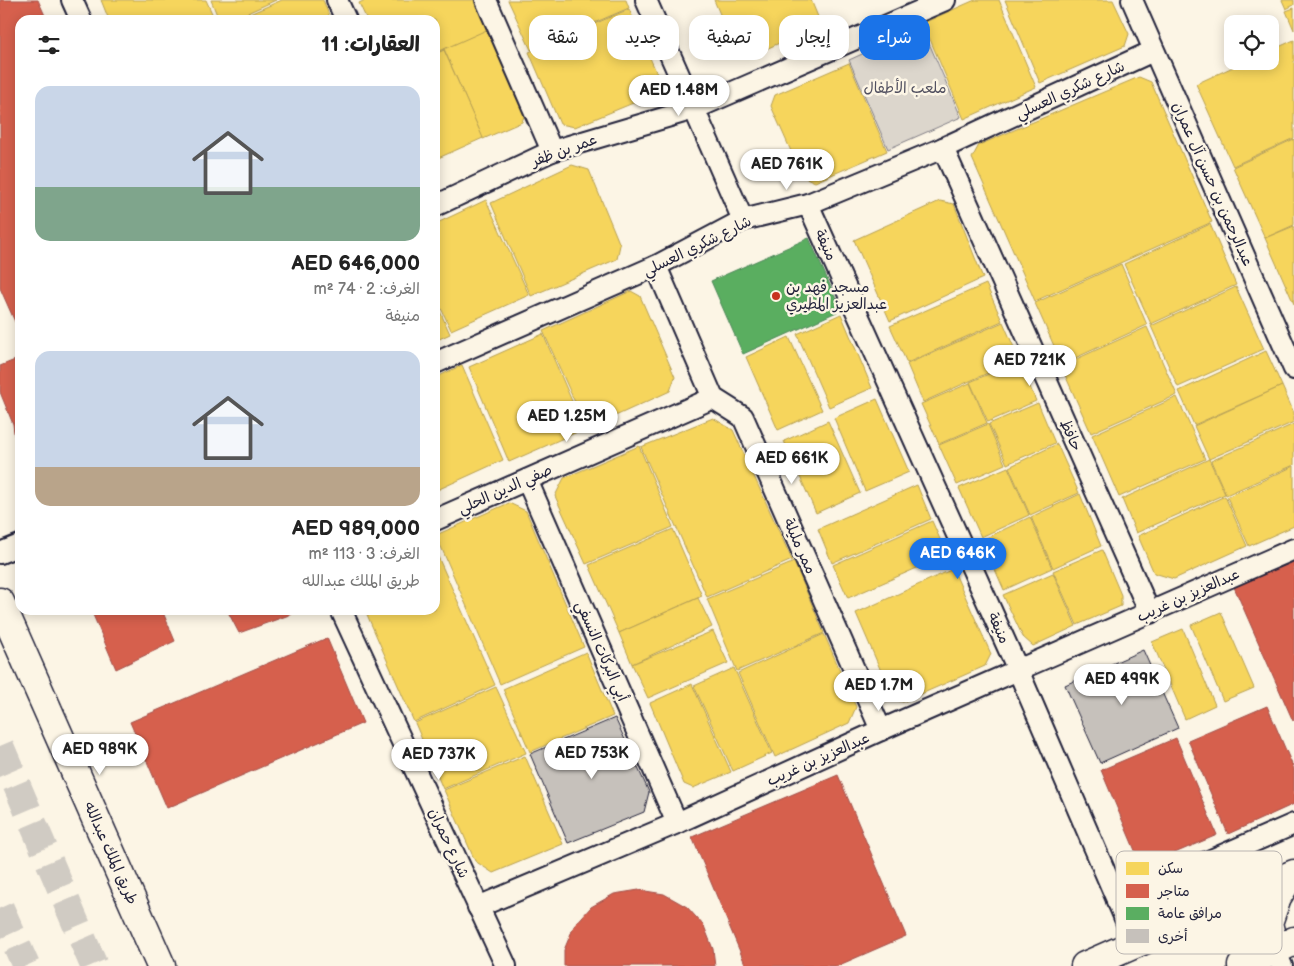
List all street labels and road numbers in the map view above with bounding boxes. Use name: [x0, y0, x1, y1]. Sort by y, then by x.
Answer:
street label: شارع شكري العسلي: [1012, 57, 1129, 127]
street label: عبدالرحمن بن حسن آل عمران: [1168, 99, 1257, 269]
street label: عمر بن ظفر: [527, 130, 600, 172]
street label: شارع شكري العسلي: [640, 212, 756, 284]
street label: منيفة: [810, 227, 841, 264]
street label: حافظ: [1055, 416, 1086, 454]
street label: صفي الدين الحلي: [455, 460, 556, 521]
street label: ممر مليلة: [779, 515, 820, 577]
street label: عبدالعزيز بن غريب: [1134, 564, 1242, 627]
street label: أبي البركات النسفي: [568, 598, 632, 706]
street label: منيفة: [983, 610, 1014, 647]
street label: عبدالعزيز بن غريب: [764, 728, 872, 791]
street label: طريق الملك عبدالله: [79, 799, 142, 908]
street label: شارع حمران: [424, 805, 473, 881]

